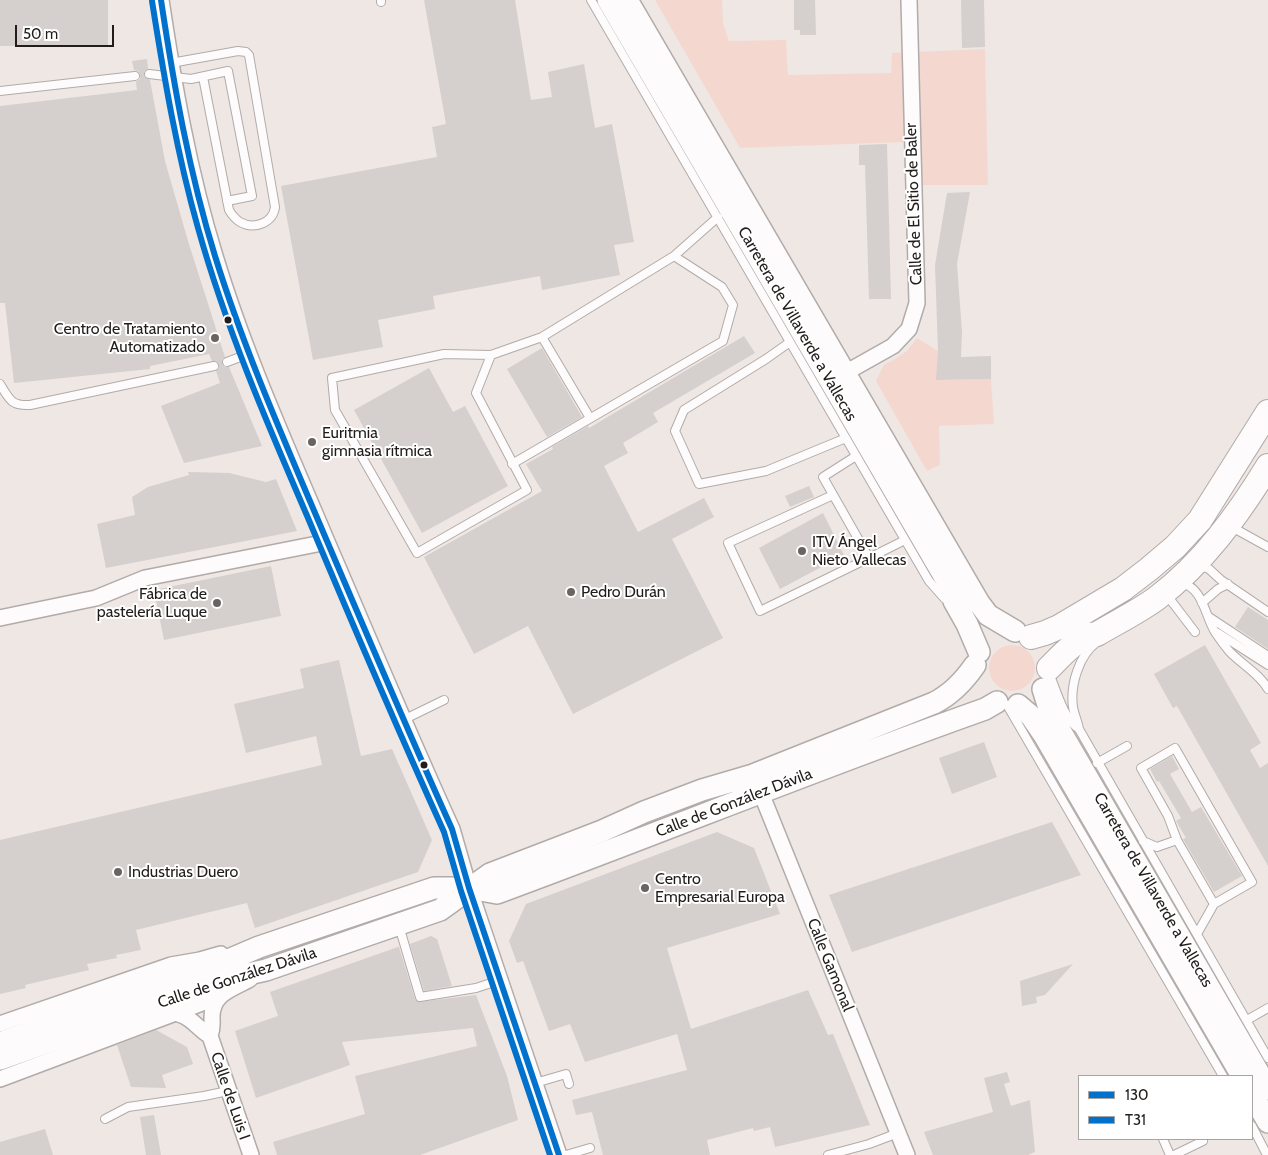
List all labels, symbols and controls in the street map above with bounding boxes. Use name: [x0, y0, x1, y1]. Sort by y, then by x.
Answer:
scale bar: [18, 15, 116, 47]
text: 50 m: [23, 25, 58, 43]
street label: Calle de El Sitio de Baler: [902, 123, 926, 285]
street label: Carretera de Villaverde a Vallecas: [733, 223, 861, 425]
unlabelled marker: [223, 315, 233, 325]
place label: Centro de Tratamiento Automatizado: [54, 319, 205, 357]
marker: Centro de Tratamiento Automatizado: [209, 332, 221, 344]
place label: Euritmia gimnasia rítmica: [322, 423, 432, 461]
marker: Euritmia gimnasia rítmica: [306, 436, 318, 448]
place label: ITV Ángel Nieto Vallecas: [812, 532, 906, 570]
marker: ITV Ángel Nieto Vallecas: [796, 545, 808, 557]
place label: Pedro Durán: [581, 582, 666, 602]
place label: Fábrica de pastelería Luque: [97, 584, 207, 622]
marker: Pedro Durán: [565, 586, 577, 598]
marker: Fábrica de pastelería Luque: [211, 597, 223, 609]
unlabelled marker: [419, 760, 429, 770]
street label: Calle de González Dávila: [653, 764, 815, 842]
street label: Carretera de Villaverde a Vallecas: [1089, 789, 1217, 991]
place label: Industrias Duero: [128, 862, 238, 882]
marker: Industrias Duero: [112, 866, 124, 878]
place label: Centro Empresarial Europa: [655, 869, 785, 907]
marker: Centro Empresarial Europa: [639, 882, 651, 894]
street label: Calle Gamonal: [803, 916, 857, 1014]
street label: Calle de González Dávila: [155, 943, 319, 1013]
street label: Calle de Luis I: [206, 1050, 254, 1142]
legend: [1078, 1075, 1253, 1140]
text: 130: [1125, 1086, 1148, 1104]
text: T31: [1125, 1111, 1146, 1129]

